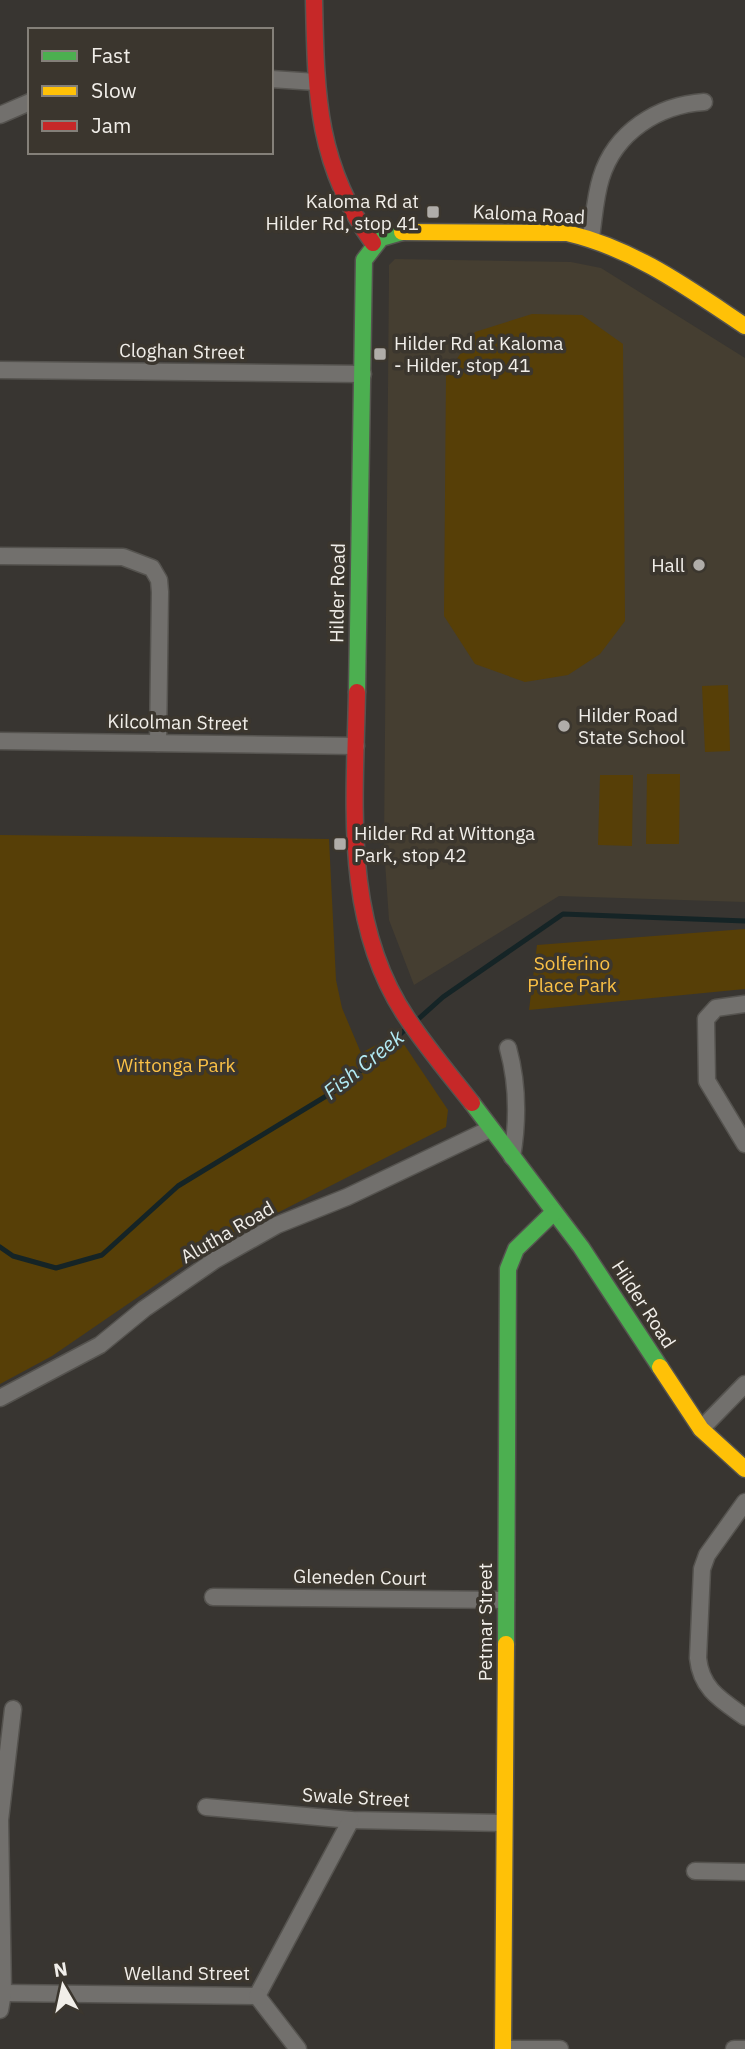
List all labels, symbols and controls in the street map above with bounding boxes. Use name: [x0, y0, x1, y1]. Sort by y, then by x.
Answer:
legend: [28, 28, 273, 154]
text: Fast: [91, 41, 131, 69]
text: Slow: [91, 76, 137, 104]
text: Jam: [91, 111, 131, 139]
place label: Kaloma Rd at Hilder Rd, stop 41: [266, 189, 419, 235]
street label: Kaloma Road: [472, 199, 586, 229]
marker: Kaloma Rd at Hilder Rd, stop 41: [425, 204, 441, 220]
place label: Hilder Rd at Kaloma - Hilder, stop 41: [394, 331, 563, 377]
street label: Cloghan Street: [119, 338, 245, 364]
marker: Hilder Rd at Kaloma - Hilder, stop 41: [372, 346, 388, 362]
street label: Hilder Road: [324, 543, 350, 643]
place label: Hall: [651, 553, 685, 577]
marker: Hall: [691, 557, 707, 573]
place label: Hilder Road State School: [578, 703, 685, 749]
street label: Kilcolman Street: [107, 709, 249, 735]
marker: Hilder Road State School: [556, 718, 572, 734]
place label: Hilder Rd at Wittonga Park, stop 42: [354, 821, 535, 867]
marker: Hilder Rd at Wittonga Park, stop 42: [332, 836, 348, 852]
park label: Solferino Place Park: [527, 951, 617, 997]
water label: Fish Creek: [317, 1022, 410, 1105]
park label: Wittonga Park: [116, 1053, 236, 1077]
street label: Alutha Road: [176, 1196, 278, 1268]
street label: Hilder Road: [607, 1256, 681, 1352]
street label: Petmar Street: [473, 1563, 497, 1681]
street label: Gleneden Court: [293, 1564, 427, 1590]
street label: Swale Street: [302, 1782, 410, 1812]
north arrow: [28, 1951, 98, 2021]
text: N: [52, 1956, 69, 1982]
street label: Welland Street: [124, 1961, 250, 1985]

